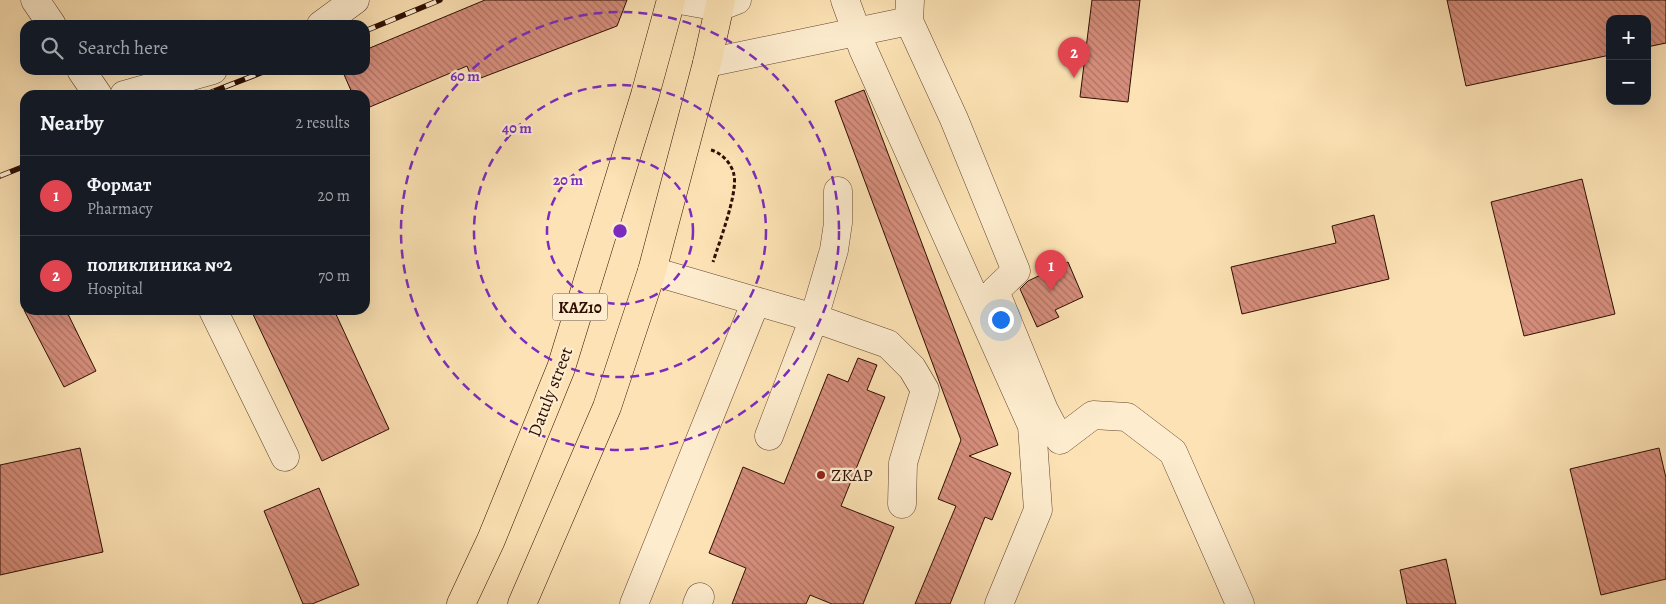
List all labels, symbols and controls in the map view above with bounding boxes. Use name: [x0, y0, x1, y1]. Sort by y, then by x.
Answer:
map controls: [1606, 15, 1651, 105]
button: +: [1606, 15, 1651, 60]
search box: [20, 20, 370, 75]
icon: search: [38, 34, 66, 62]
text: Search here: [78, 35, 168, 61]
pin: 2: [1058, 37, 1090, 78]
button: −: [1606, 60, 1651, 105]
text: 60 m: [450, 66, 480, 86]
text: Nearby: [40, 109, 103, 137]
text: 2 results: [295, 112, 350, 134]
text: 40 m: [502, 118, 532, 138]
text: 20 m: [553, 170, 583, 190]
text: Формат: [87, 172, 152, 198]
text: 1: [53, 185, 59, 207]
text: 20 m: [317, 185, 350, 207]
text: Pharmacy: [87, 198, 153, 220]
centre of rings: [611, 222, 629, 240]
pin: 1: [1035, 250, 1067, 291]
text: поликлиника №2: [87, 252, 232, 278]
text: 2: [52, 265, 60, 287]
text: 70 m: [318, 265, 350, 287]
text: Hospital: [87, 278, 143, 300]
road number: KAZ10: [552, 294, 608, 320]
your location: [988, 307, 1014, 333]
street label: Datuly street: [522, 343, 578, 440]
place label: ZKAP: [831, 463, 873, 487]
marker: ZKAP: [815, 469, 827, 481]

